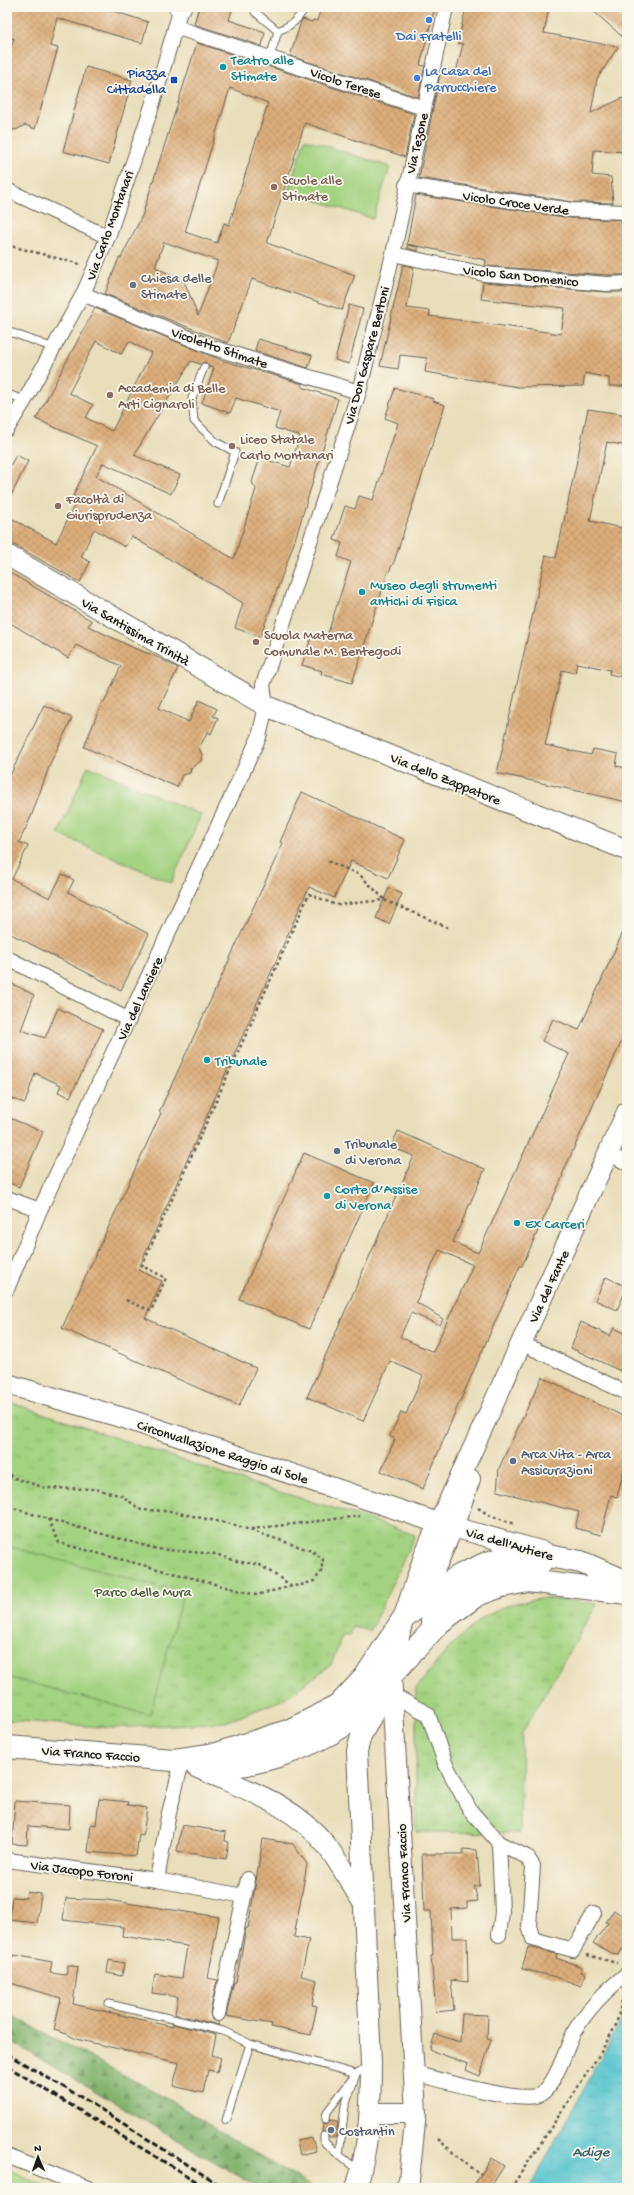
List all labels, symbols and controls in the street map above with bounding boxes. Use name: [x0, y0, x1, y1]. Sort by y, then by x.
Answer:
marker: Dai Fratelli: [424, 15, 434, 25]
place label: Dai Fratelli: [395, 29, 462, 46]
place label: Teatro alle Stimate: [230, 53, 295, 86]
marker: Teatro alle Stimate: [218, 62, 228, 72]
place label: La Casa del Parrucchiere: [424, 64, 497, 97]
street label: Vicolo Terese: [307, 65, 384, 104]
place label: Piazza Cittadella: [107, 66, 167, 99]
marker: La Casa del Parrucchiere: [412, 73, 422, 83]
marker: Piazza Cittadella: [169, 75, 179, 85]
street label: Via Tezone: [403, 111, 434, 177]
street label: Via Carlo Montanari: [83, 169, 139, 284]
place label: Scuole alle Stimate: [282, 173, 343, 206]
marker: Scuole alle Stimate: [269, 182, 279, 192]
street label: Vicolo Croce Verde: [460, 188, 571, 220]
street label: Vicolo San Domenico: [461, 263, 579, 292]
place label: Chiesa delle Stimate: [141, 271, 212, 304]
marker: Chiesa delle Stimate: [128, 280, 138, 290]
street label: Via Don Gaspare Bertoni: [342, 285, 395, 427]
street label: Vicoletto Stimate: [168, 325, 270, 374]
place label: Accademia di Belle Arti Cignaroli: [118, 381, 226, 414]
marker: Accademia di Belle Arti Cignaroli: [105, 390, 115, 400]
place label: Liceo Statale Carlo Montanari: [240, 432, 334, 465]
marker: Liceo Statale Carlo Montanari: [227, 441, 237, 451]
place label: Facoltà di Giurisprudenza: [65, 492, 153, 525]
marker: Facoltà di Giurisprudenza: [53, 501, 63, 511]
place label: Museo degli strumenti antichi di Fisica: [370, 578, 497, 611]
marker: Museo degli strumenti antichi di Fisica: [357, 587, 367, 597]
street label: Via Santissima Trinità: [77, 595, 193, 672]
place label: Scuola Materna Comunale M. Bentegodi: [264, 628, 401, 661]
marker: Scuola Materna Comunale M. Bentegodi: [251, 637, 261, 647]
street label: Via dello Zappatore: [386, 750, 503, 811]
street label: Via del Lanciere: [114, 954, 168, 1045]
place label: Tribunale: [214, 1054, 268, 1071]
marker: Tribunale: [202, 1055, 212, 1065]
place label: Tribunale di Verona: [344, 1137, 402, 1170]
marker: Tribunale di Verona: [332, 1146, 342, 1156]
place label: Corte d’Assise di Verona: [335, 1182, 418, 1215]
marker: Corte d’Assise di Verona: [322, 1191, 332, 1201]
place label: Ex Carceri: [525, 1217, 585, 1234]
marker: Ex Carceri: [512, 1218, 522, 1228]
street label: Via del Fante: [526, 1247, 575, 1327]
street label: Circonvallazione Raggio di Sole: [134, 1418, 311, 1489]
place label: Arca Vita - Arca Assicurazioni: [521, 1447, 612, 1480]
marker: Arca Vita - Arca Assicurazioni: [508, 1456, 518, 1466]
street label: Via dell'Autiere: [463, 1525, 556, 1566]
park label: Parco delle Mura: [94, 1585, 193, 1602]
street label: Via Franco Faccio: [40, 1744, 141, 1767]
street label: Via Franco Faccio: [394, 1823, 417, 1924]
street label: Via Jacopo Foroni: [29, 1858, 134, 1887]
place label: Costantin: [339, 2124, 395, 2141]
marker: Costantin: [326, 2125, 336, 2135]
north arrow: [18, 2137, 58, 2177]
text: N: [34, 2143, 42, 2155]
water label: Adige: [572, 2144, 611, 2162]

